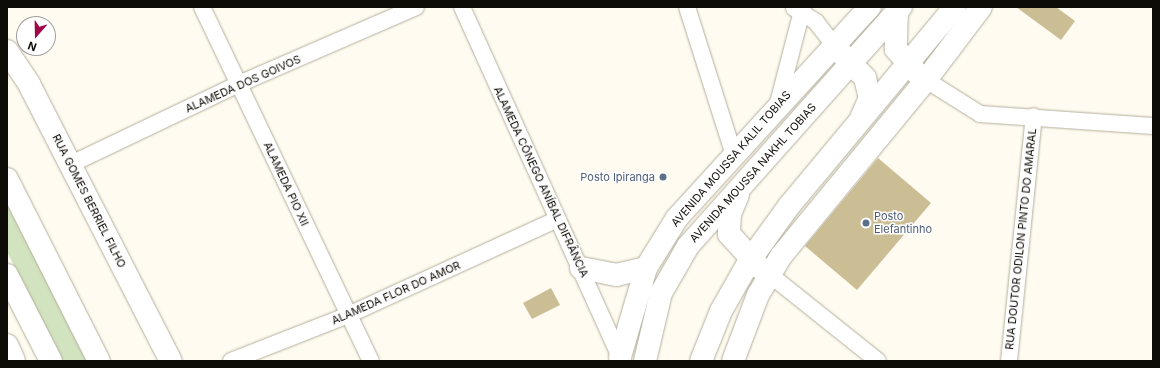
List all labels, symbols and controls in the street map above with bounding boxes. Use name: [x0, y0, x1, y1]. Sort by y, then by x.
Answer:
north arrow: [16, 16, 56, 56]
text: N: [26, 38, 39, 54]
street label: ALAMEDA DOS GOIVOS: [183, 53, 303, 115]
street label: ALAMEDA CÔNEGO ANÍBAL DIFRÂNCIA: [491, 84, 591, 280]
street label: AVENIDA MOUSSA KALIL TOBIAS: [669, 89, 793, 229]
street label: AVENIDA MOUSSA NAKHL TOBIAS: [687, 101, 819, 245]
street label: RUA DOUTOR ODILON PINTO DO AMARAL: [1003, 128, 1039, 350]
street label: RUA GOMES BERRIEL FILHO: [49, 132, 129, 270]
street label: ALAMEDA PIO XII: [261, 140, 311, 228]
place label: Posto Ipiranga: [580, 170, 655, 184]
marker: Posto Ipiranga: [658, 172, 668, 182]
place label: Posto Elefantinho: [874, 210, 932, 236]
marker: Posto Elefantinho: [861, 218, 871, 228]
street label: ALAMEDA FLOR DO AMOR: [330, 259, 462, 327]

